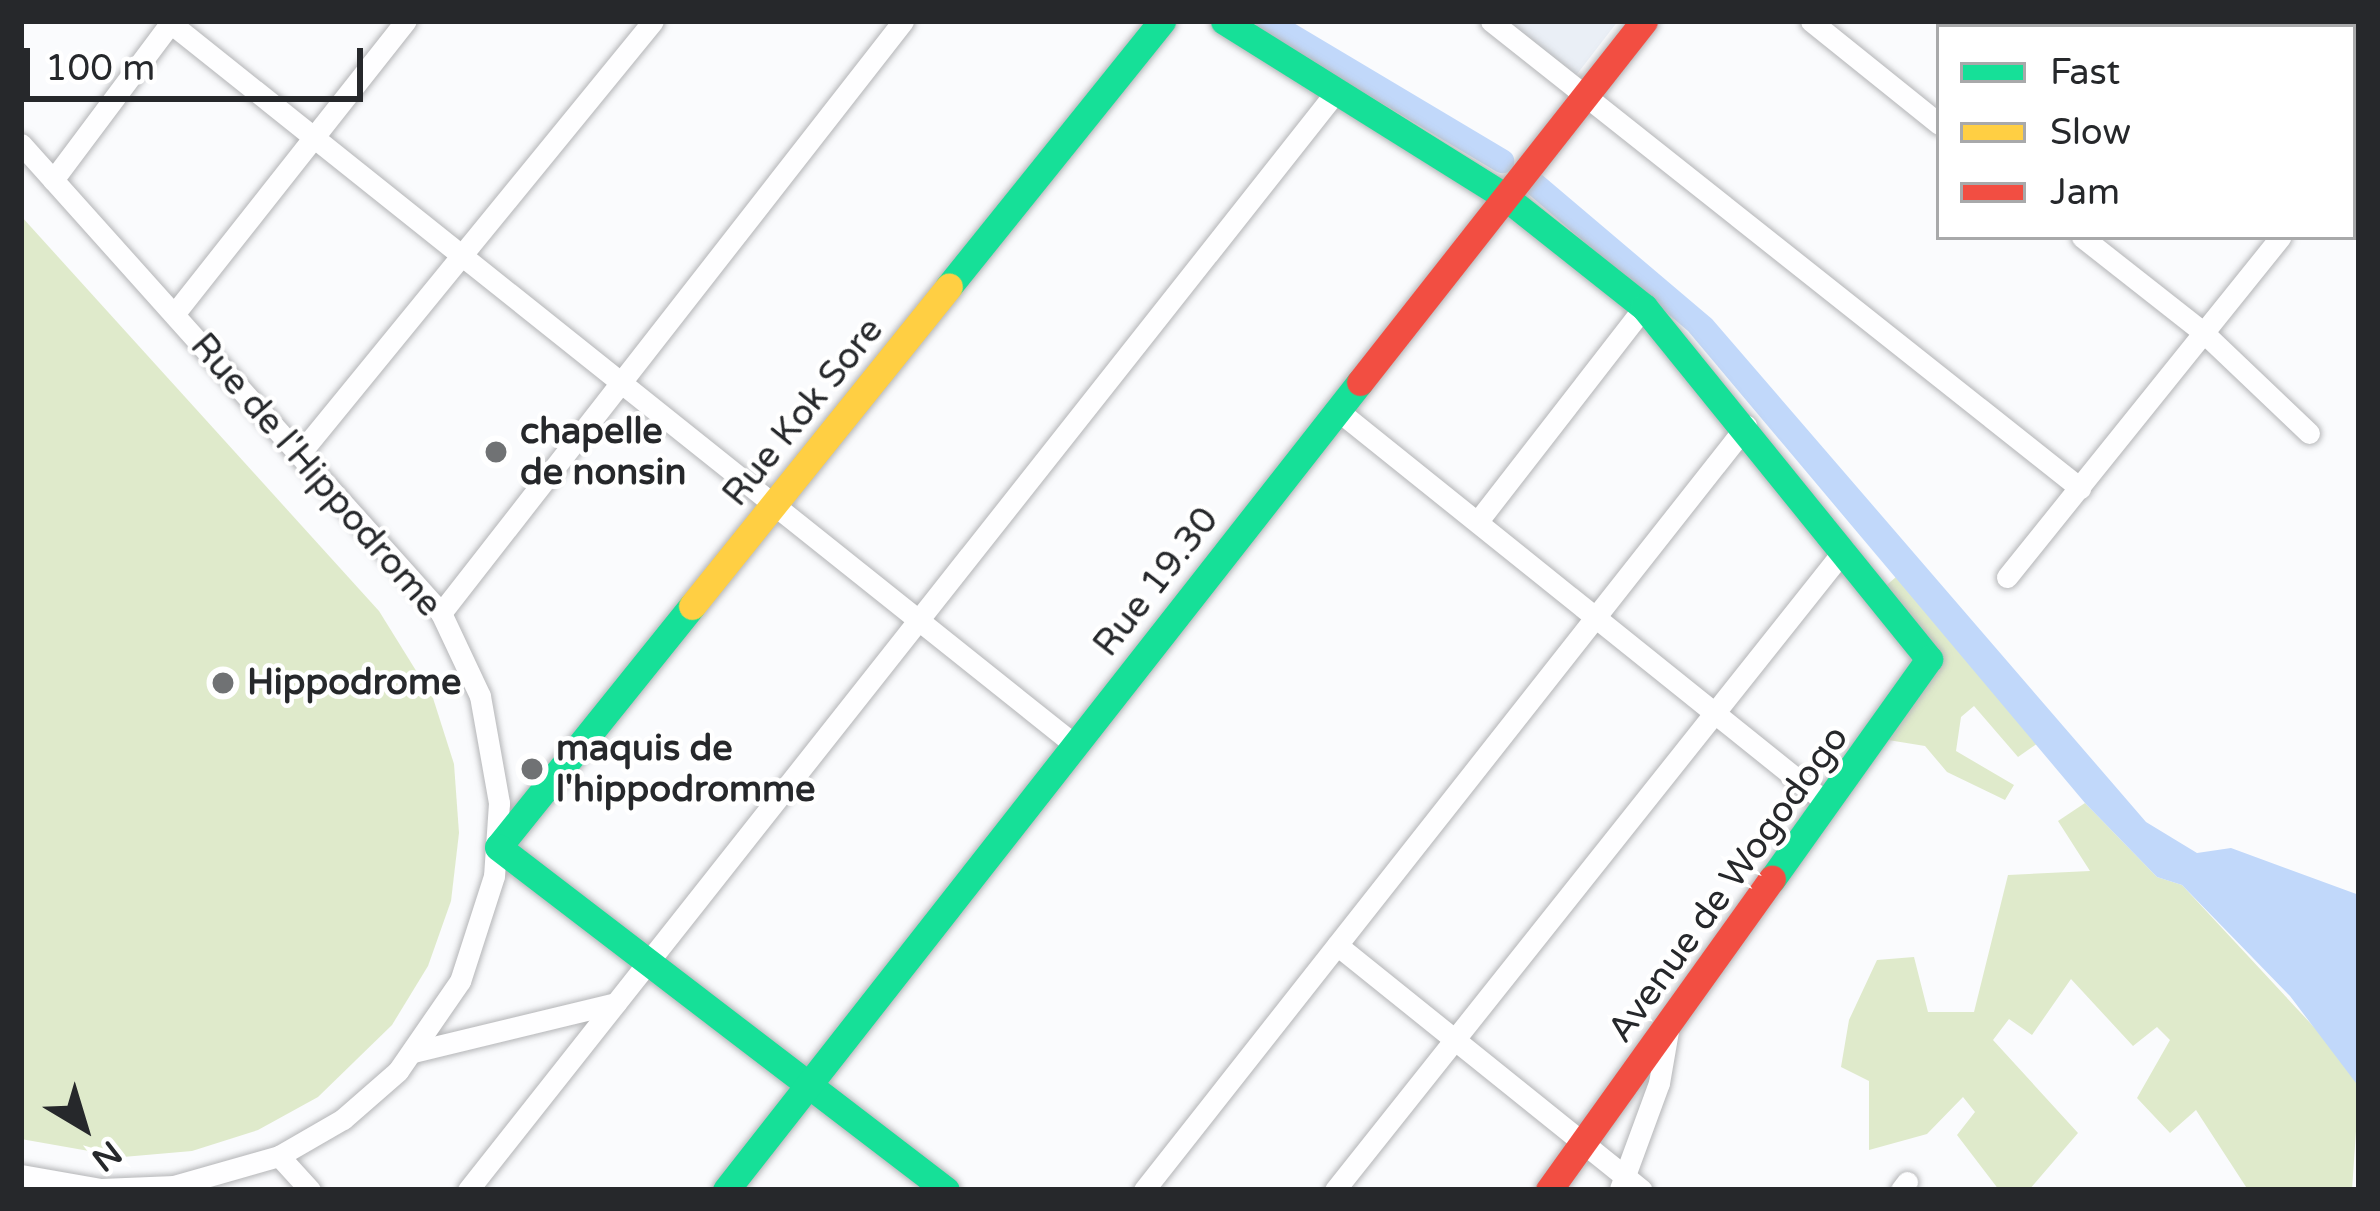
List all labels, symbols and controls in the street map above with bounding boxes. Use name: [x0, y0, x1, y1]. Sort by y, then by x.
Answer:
scale bar: [30, 24, 369, 98]
legend: [1936, 24, 2356, 240]
text: 100 m: [45, 47, 155, 90]
text: Fast: [2050, 51, 2120, 94]
text: Slow: [2050, 111, 2131, 154]
text: Jam: [2050, 171, 2120, 214]
street label: Rue Kok Sore: [714, 309, 892, 515]
street label: Rue de l'Hippodrome: [181, 325, 451, 625]
place label: chapelle de nonsin: [520, 409, 686, 494]
marker: chapelle de nonsin: [483, 439, 509, 465]
street label: Rue 19.30: [1084, 499, 1228, 665]
place label: Hippodrome: [247, 661, 461, 705]
marker: Hippodrome: [210, 670, 236, 696]
street label: Avenue de Wogodogo: [1599, 717, 1857, 1051]
place label: maquis de l'hippodromme: [556, 726, 815, 811]
marker: maquis de l'hippodromme: [519, 756, 545, 782]
north arrow: [24, 1067, 144, 1187]
text: N: [84, 1132, 129, 1179]

